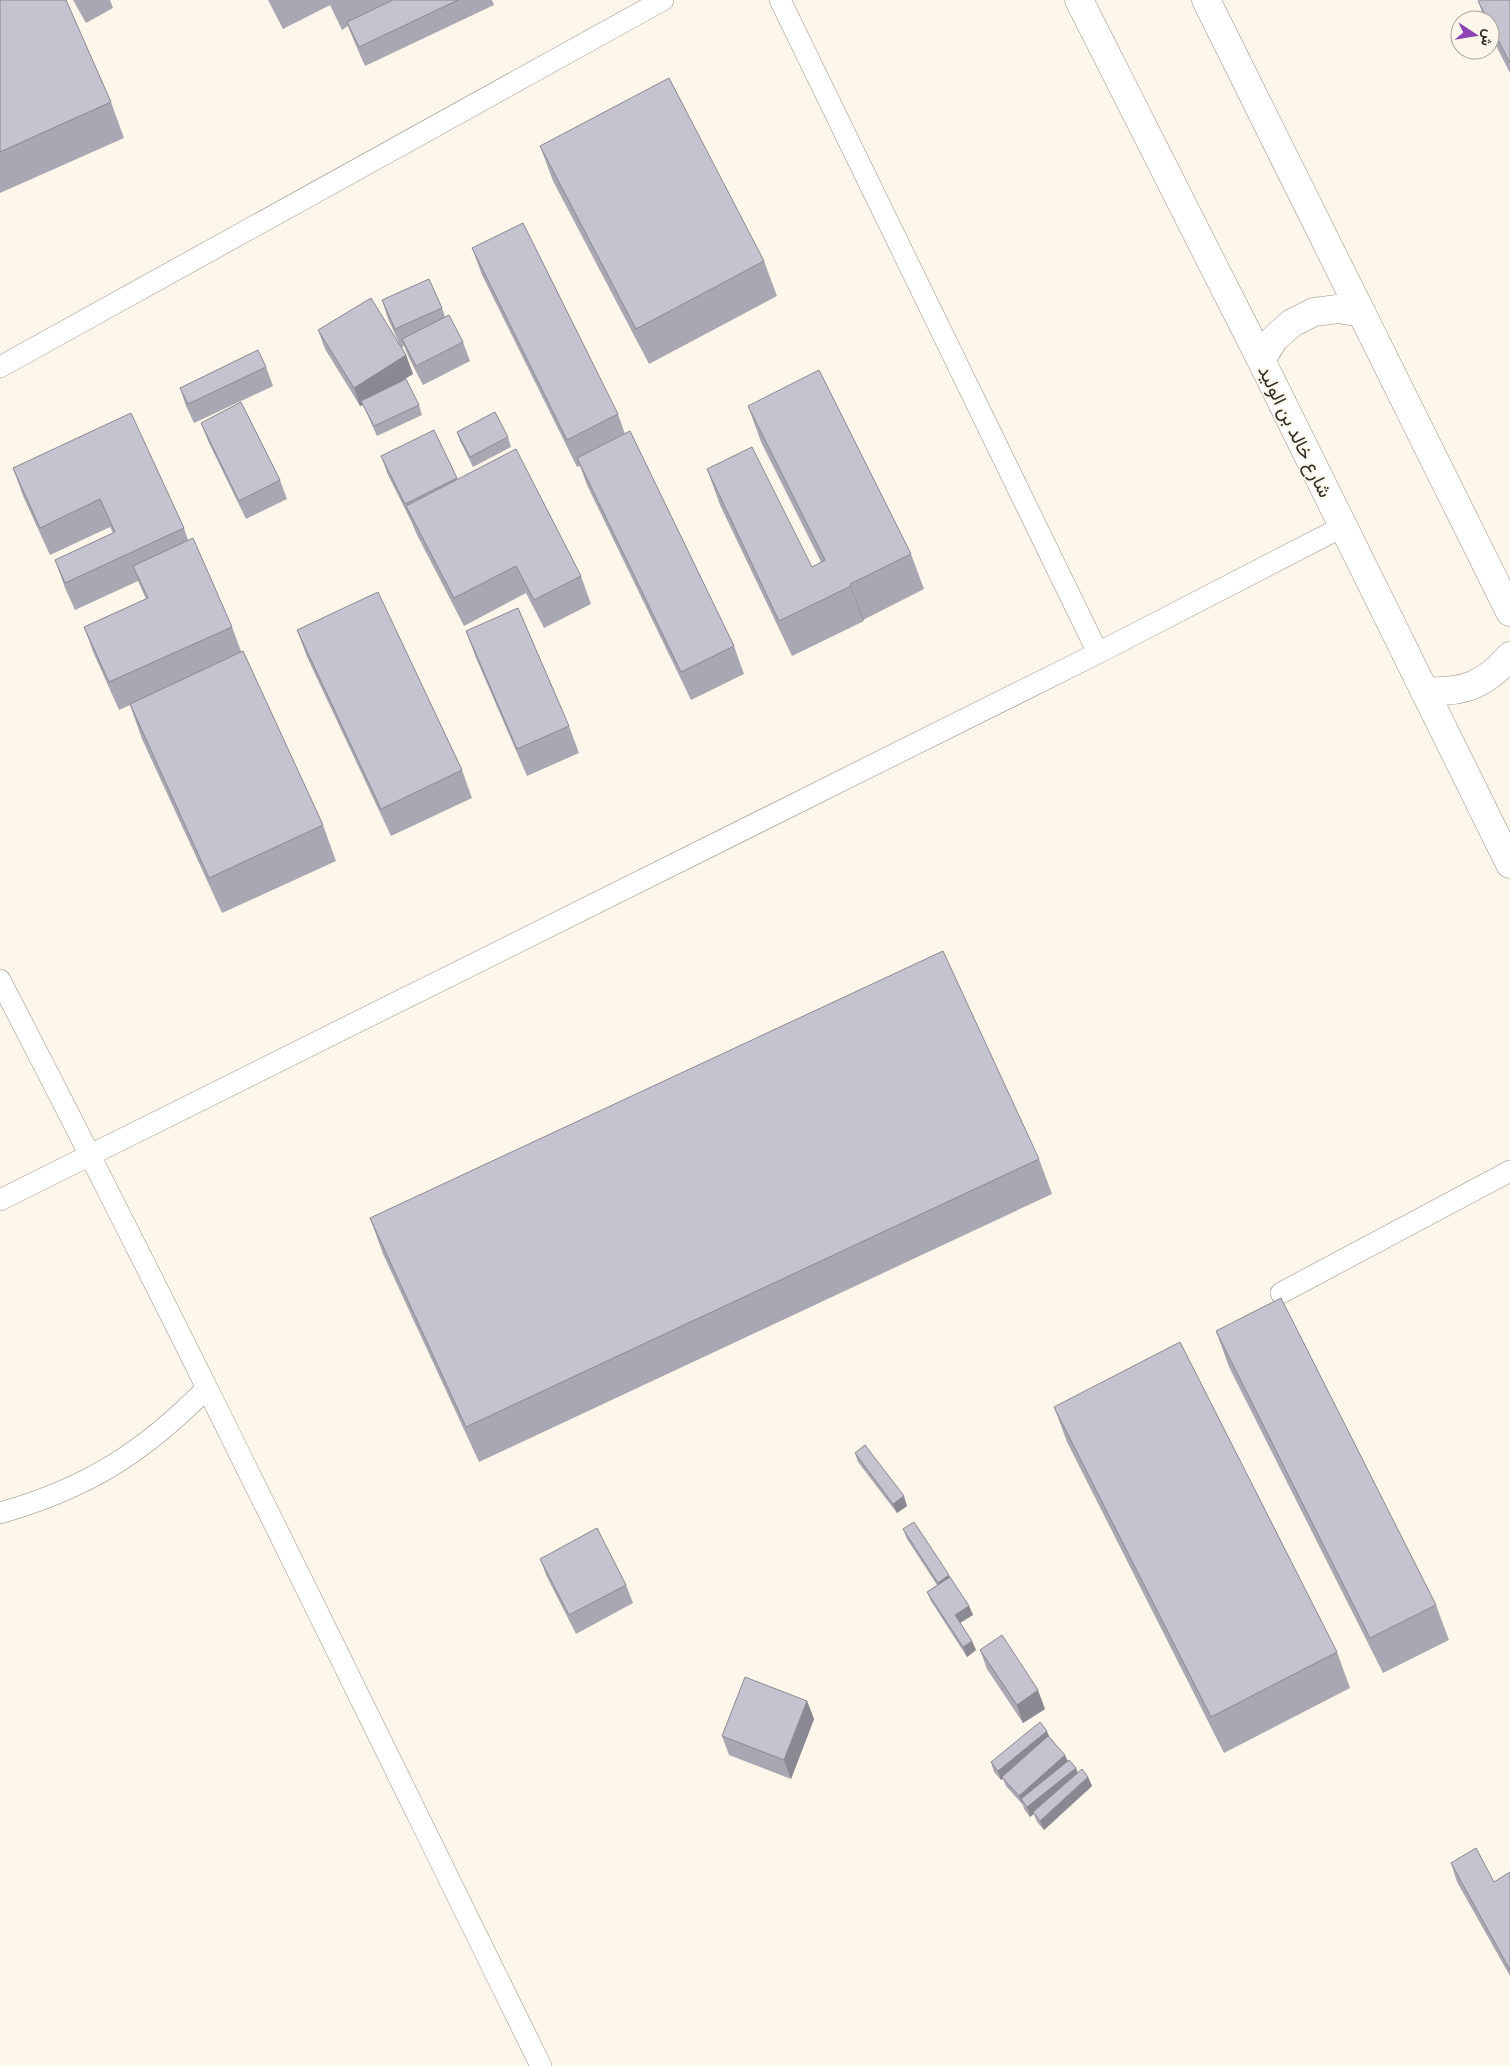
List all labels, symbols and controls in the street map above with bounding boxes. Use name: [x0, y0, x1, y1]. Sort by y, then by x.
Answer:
north arrow: [1450, 10, 1500, 60]
text: ش: [1476, 27, 1500, 48]
street label: شارع خالد بن الوليد: [1251, 360, 1341, 502]

